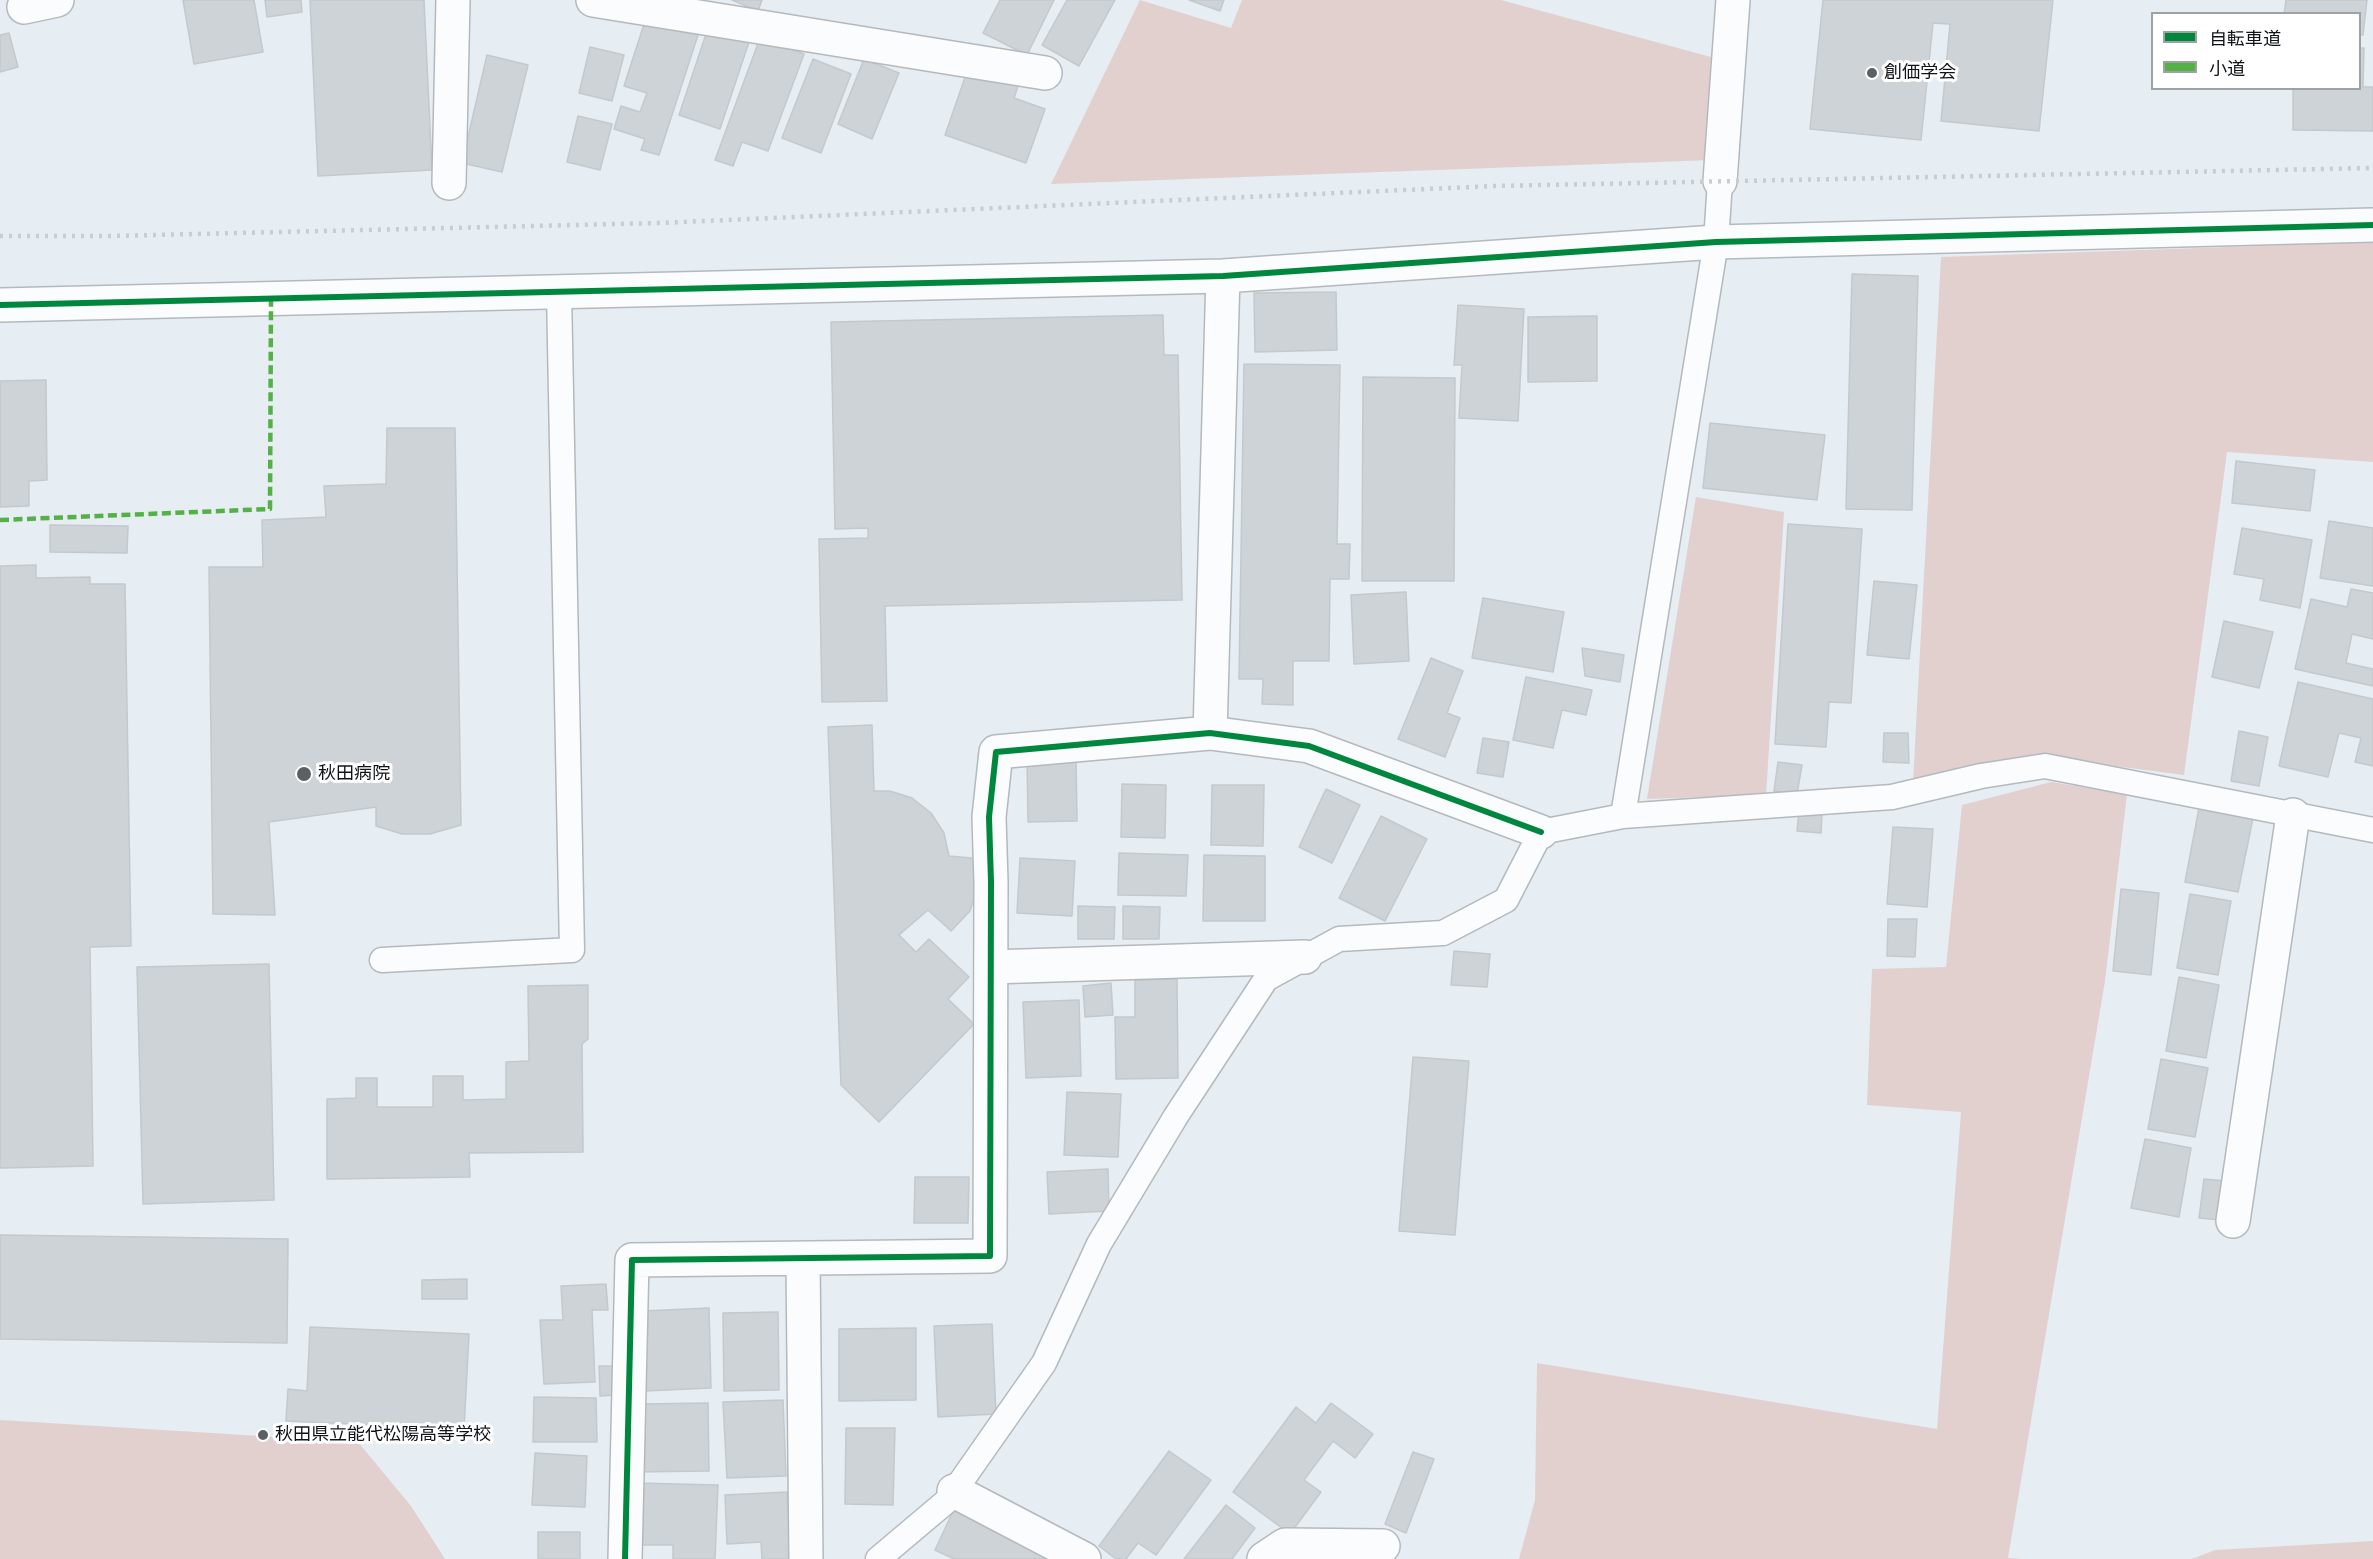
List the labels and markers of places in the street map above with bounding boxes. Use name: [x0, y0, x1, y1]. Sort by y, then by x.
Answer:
place label: 創価学会: [1884, 62, 1956, 84]
marker: 創価学会: [1865, 66, 1879, 80]
place label: 秋田病院: [318, 763, 390, 785]
marker: 秋田病院: [295, 765, 313, 783]
place label: 秋田県立能代松陽高等学校: [275, 1424, 491, 1446]
marker: 秋田県立能代松陽高等学校: [256, 1428, 270, 1442]

